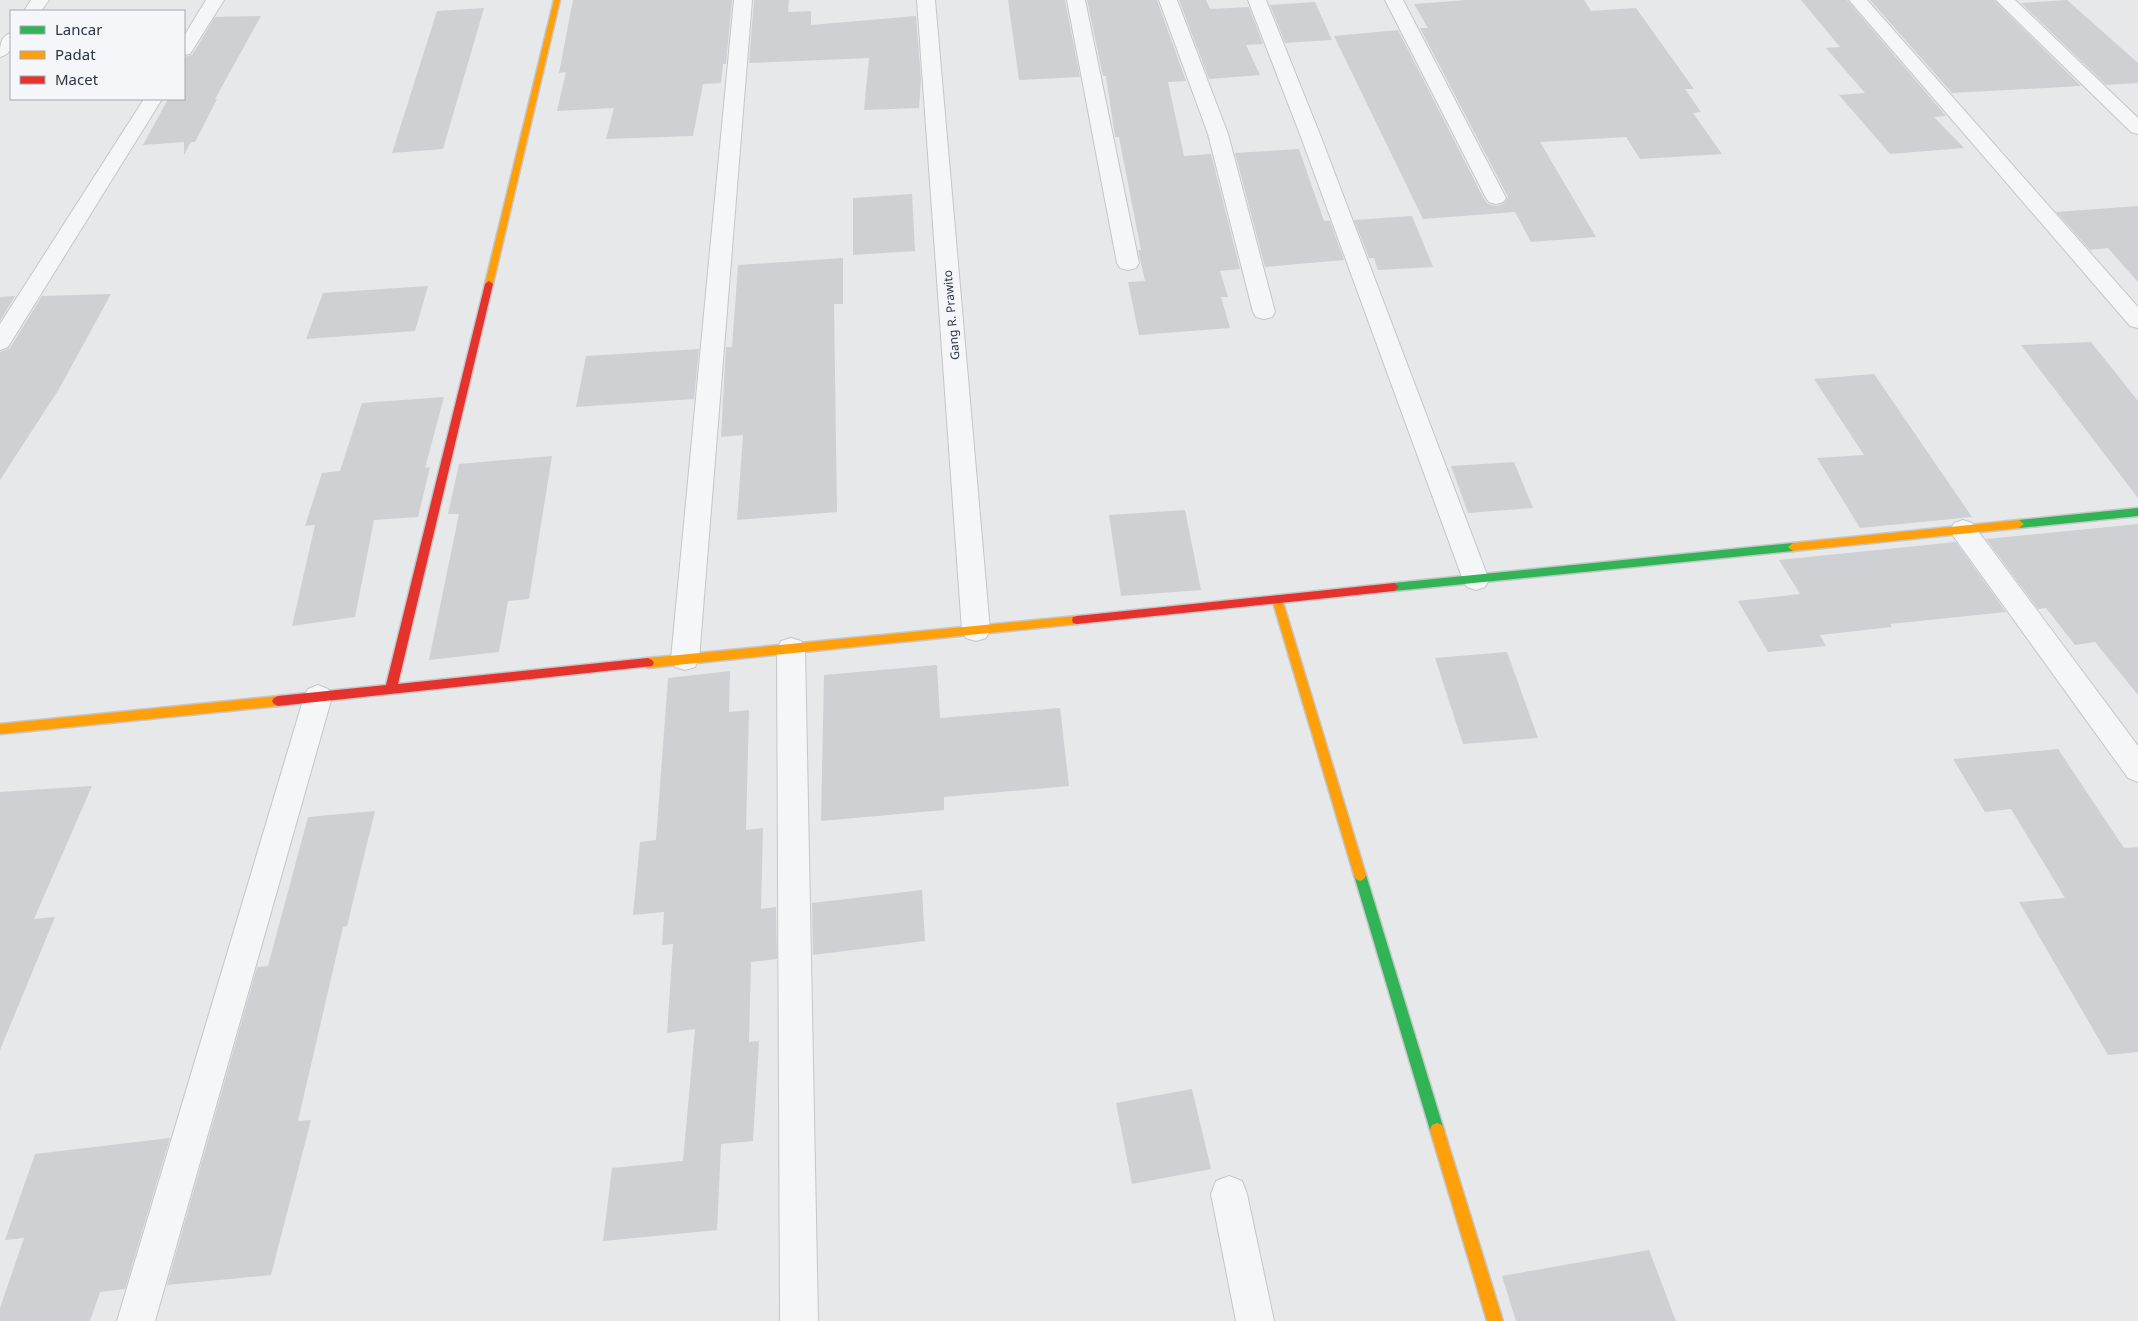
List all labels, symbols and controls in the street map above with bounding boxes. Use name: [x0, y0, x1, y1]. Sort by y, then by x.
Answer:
legend: [10, 10, 185, 100]
text: Lancar: [55, 19, 102, 39]
text: Padat: [55, 44, 96, 64]
text: Macet: [55, 69, 99, 89]
street label: Gang R. Prawito: [939, 269, 963, 361]

